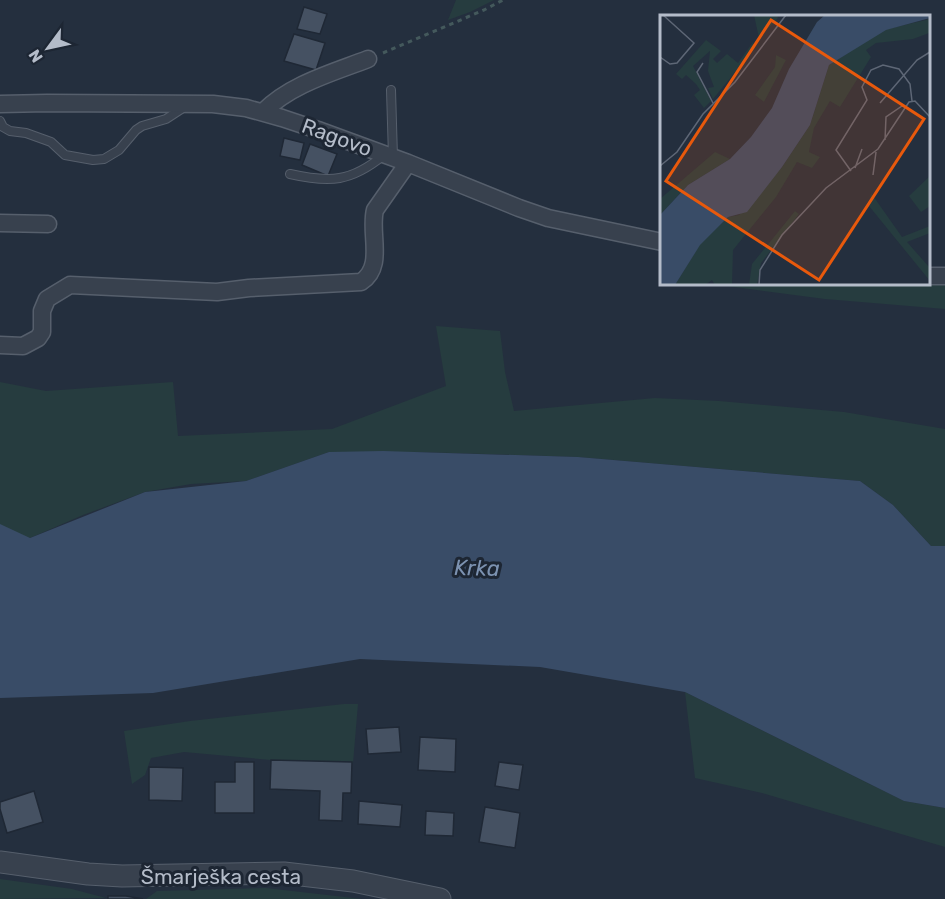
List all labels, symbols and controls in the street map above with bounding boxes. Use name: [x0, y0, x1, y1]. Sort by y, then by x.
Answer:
inset map: [660, 15, 930, 285]
north arrow: [18, 18, 78, 78]
text: N: [25, 46, 47, 66]
street label: Ragovo: [298, 113, 376, 161]
water label: Krka: [454, 554, 500, 582]
street label: Šmarješka cesta: [141, 864, 301, 889]

